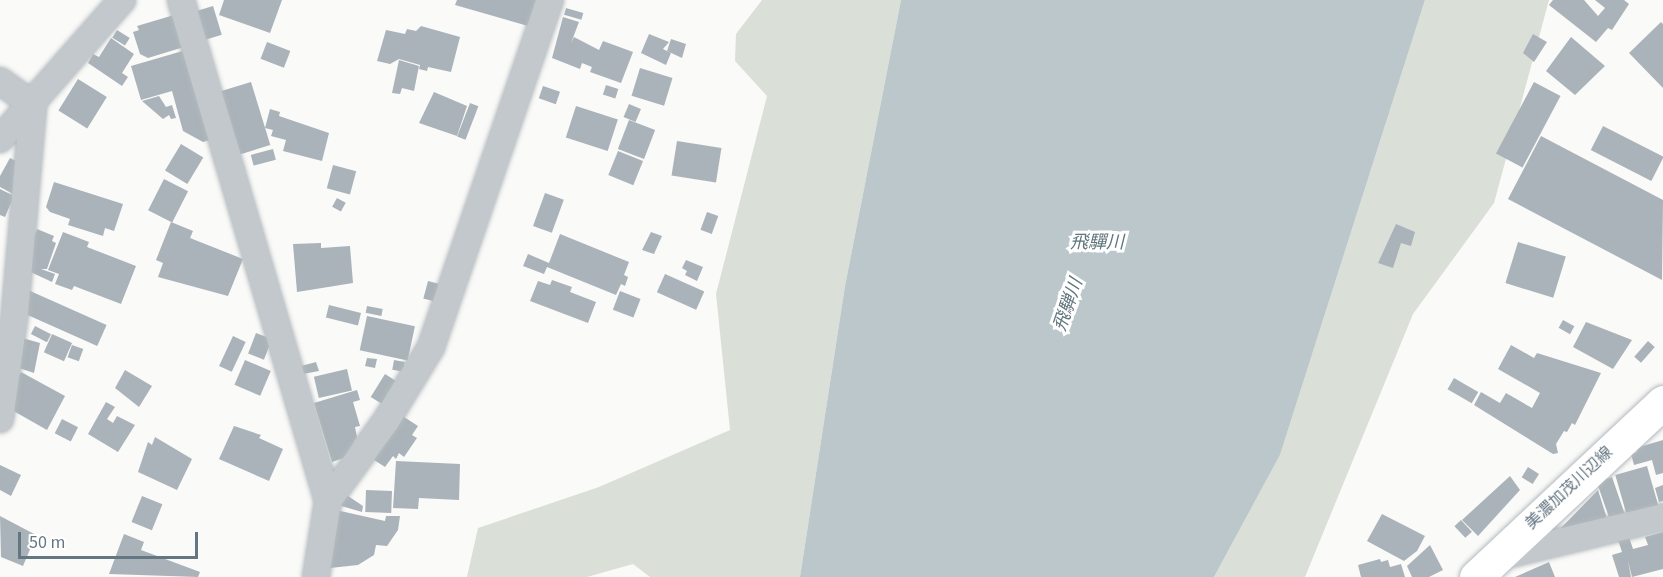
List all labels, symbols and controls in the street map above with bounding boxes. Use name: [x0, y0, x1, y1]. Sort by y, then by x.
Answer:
water label: 飛驒川: [1070, 232, 1124, 254]
water label: 飛騨川: [1050, 276, 1088, 334]
street label: 美濃加茂川辺線: [1521, 443, 1617, 533]
scale bar: [21, 520, 201, 558]
text: 50 m: [29, 530, 65, 555]

